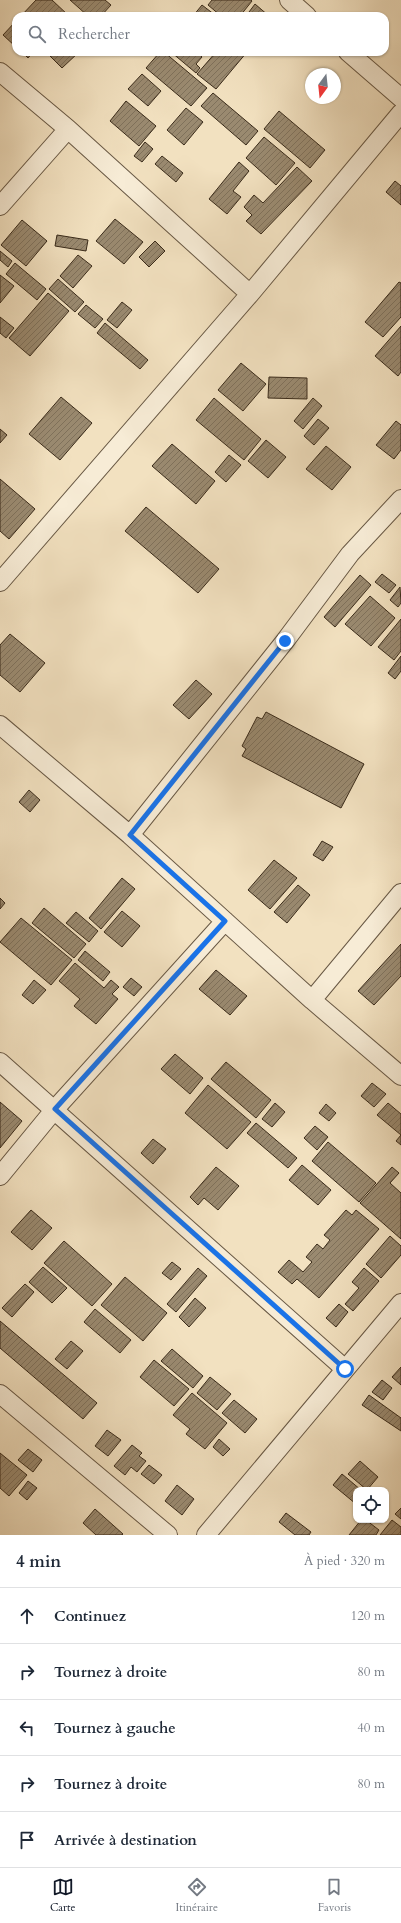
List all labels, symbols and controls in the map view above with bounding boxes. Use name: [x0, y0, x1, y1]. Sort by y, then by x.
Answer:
search box: [12, 12, 389, 56]
icon: search: [26, 23, 48, 45]
text: Rechercher: [58, 24, 130, 44]
north arrow: [305, 68, 341, 104]
route end: [276, 632, 294, 650]
route start: [336, 1360, 354, 1378]
map controls: [353, 1487, 389, 1523]
button: locate: [353, 1487, 389, 1523]
text: 4 min: [16, 1550, 61, 1573]
text: À pied · 320 m: [304, 1552, 385, 1570]
icon: ahead: [16, 1605, 38, 1627]
text: Continuez: [54, 1606, 126, 1626]
text: 120 m: [351, 1607, 385, 1625]
icon: right: [16, 1661, 38, 1683]
text: Tournez à droite: [54, 1662, 167, 1682]
text: 80 m: [357, 1663, 385, 1681]
icon: left: [16, 1717, 38, 1739]
text: Tournez à gauche: [54, 1718, 176, 1738]
text: 40 m: [357, 1719, 385, 1737]
icon: right: [16, 1773, 38, 1795]
text: Tournez à droite: [54, 1774, 167, 1794]
text: 80 m: [357, 1775, 385, 1793]
icon: arrive: [16, 1829, 38, 1851]
text: Arrivée à destination: [54, 1830, 197, 1850]
tab: Carte: [50, 1876, 76, 1915]
tab: Itinéraire: [175, 1876, 218, 1915]
tab: Favoris: [318, 1876, 351, 1915]

